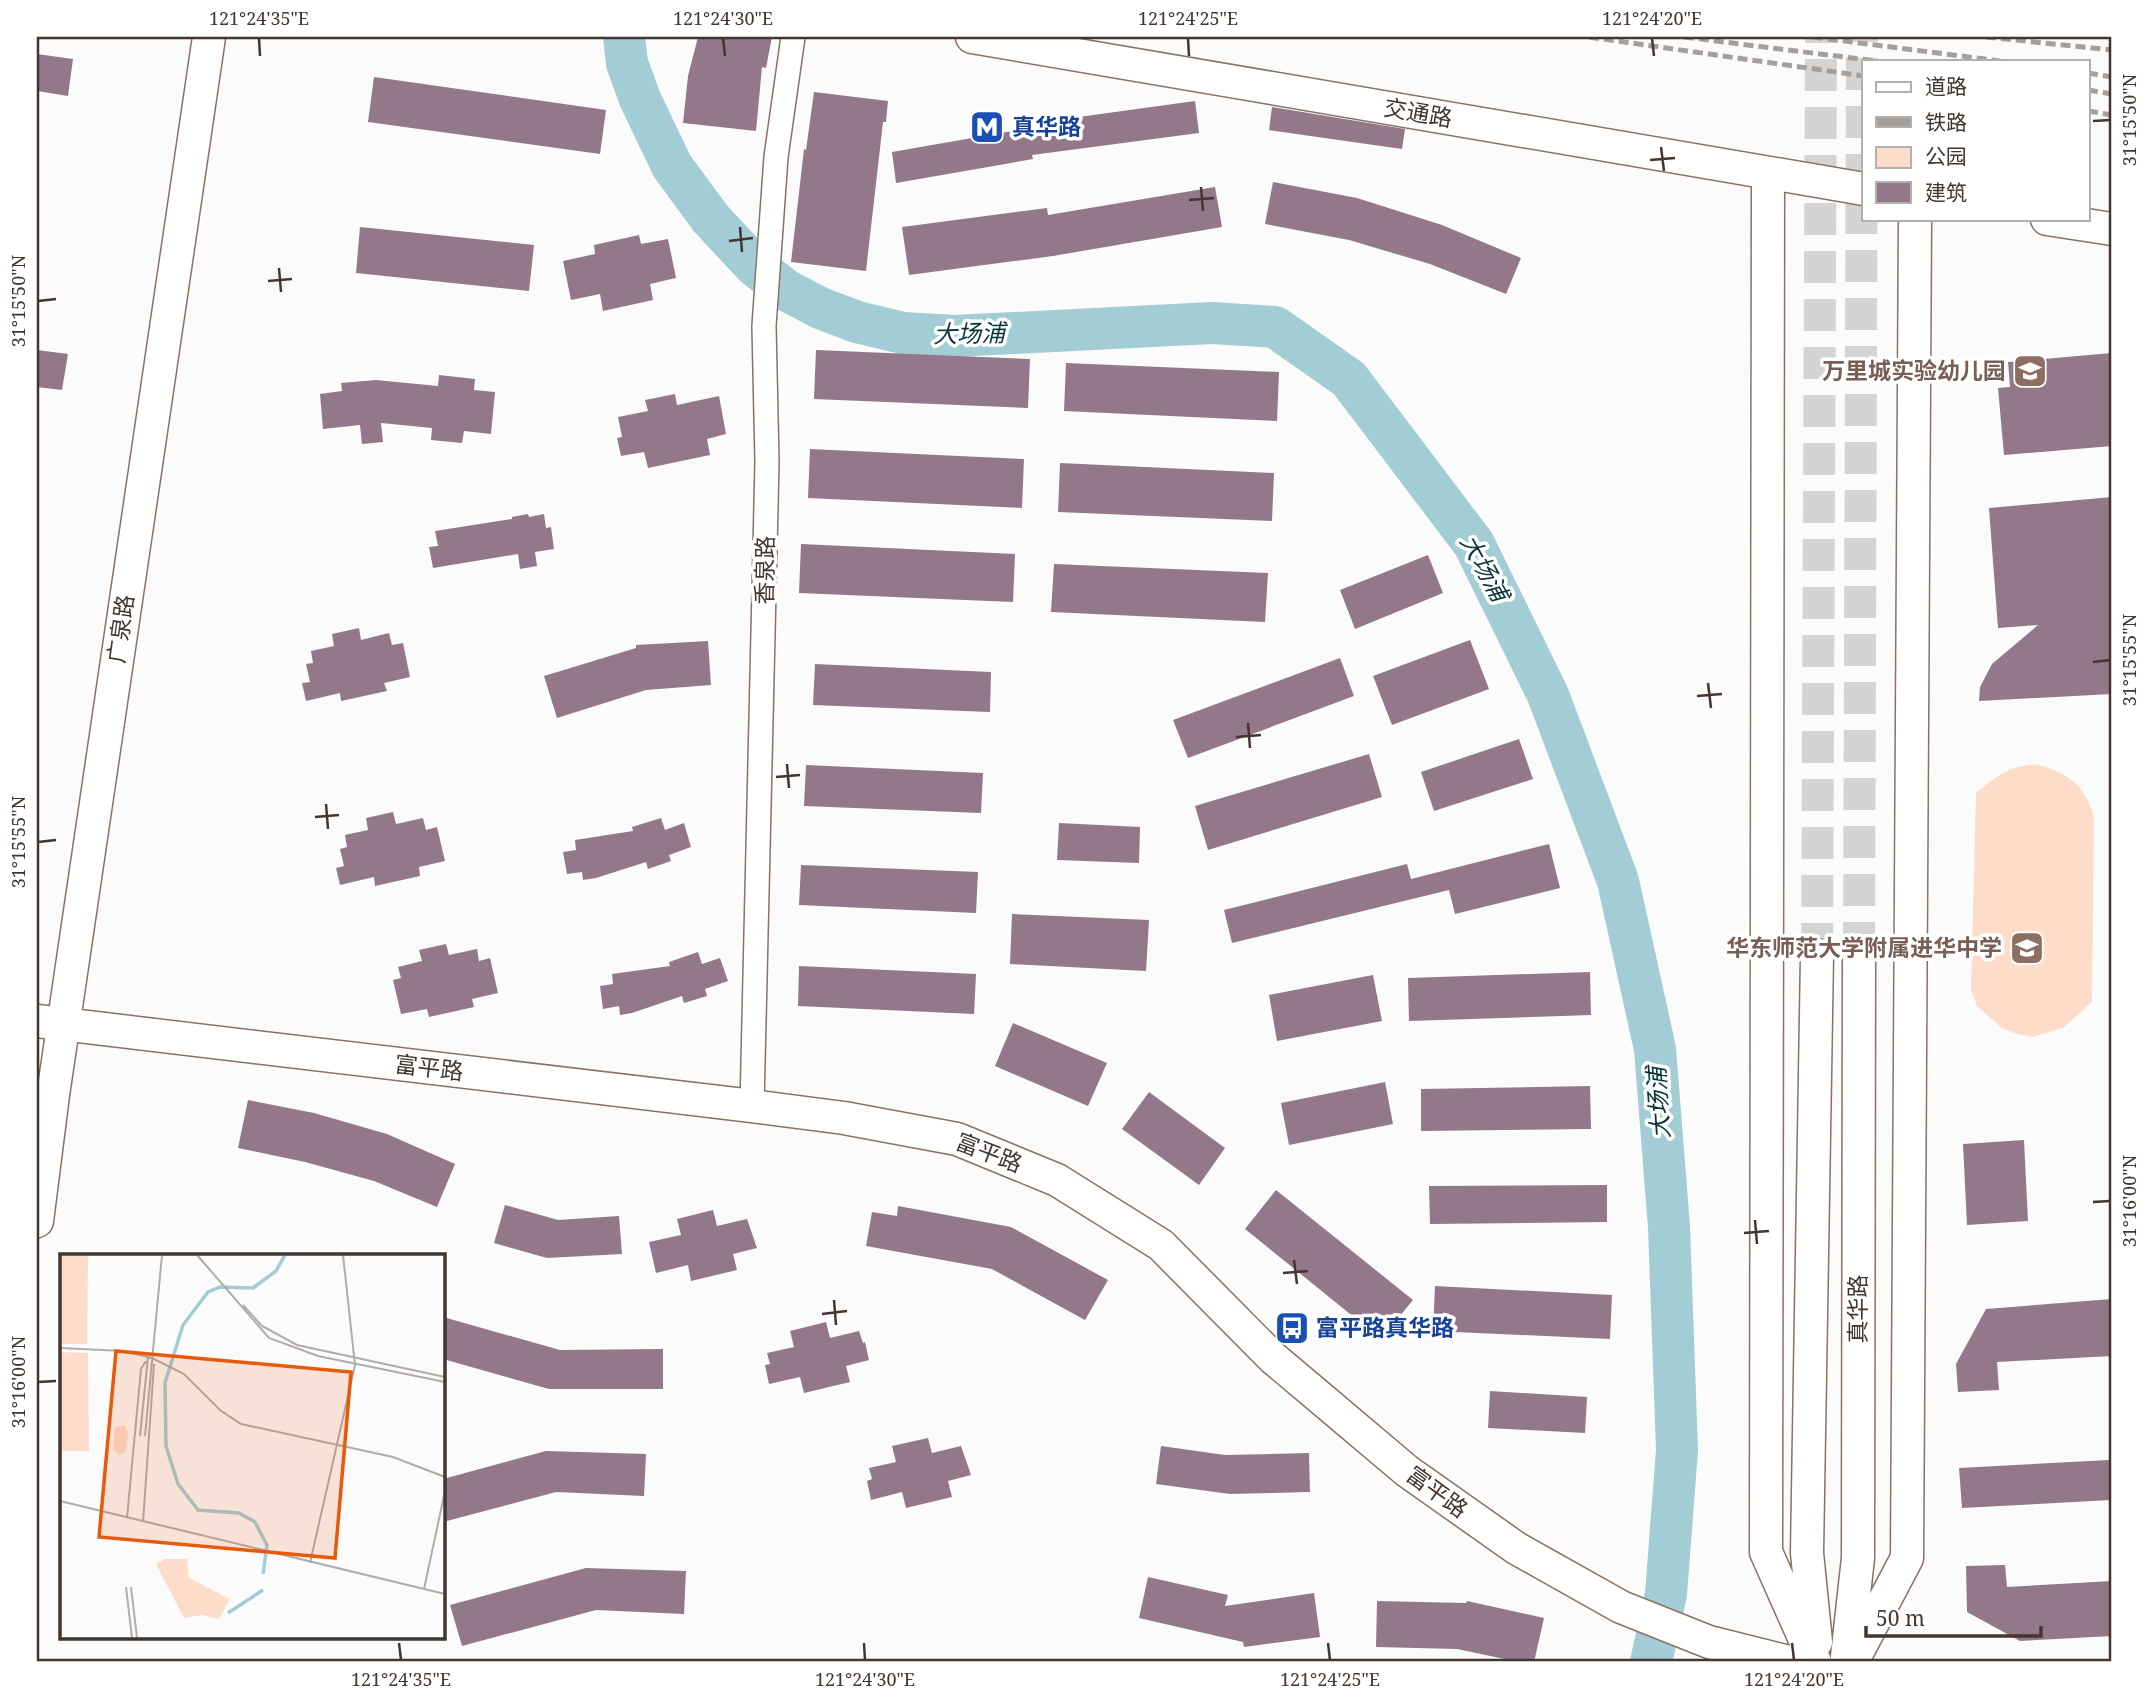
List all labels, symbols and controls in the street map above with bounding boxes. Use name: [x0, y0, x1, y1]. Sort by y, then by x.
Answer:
text: 121°24'35"E: [209, 6, 309, 30]
text: 121°24'30"E: [673, 6, 773, 30]
text: 121°24'25"E: [1138, 6, 1238, 30]
text: 121°24'20"E: [1602, 6, 1702, 30]
legend: [1862, 60, 2090, 220]
text: 道路: [1925, 72, 1967, 100]
text: 31°15'50"N: [2117, 73, 2141, 166]
street label: 交通路: [1381, 90, 1455, 134]
metro station icon: 真华路: [968, 108, 1006, 146]
text: 铁路: [1925, 108, 1967, 136]
place label: 真华路: [1012, 110, 1081, 142]
text: 公园: [1925, 142, 1967, 170]
text: 建筑: [1925, 178, 1967, 206]
text: 31°15'50"N: [6, 254, 30, 347]
water label: 大场浦: [933, 315, 1009, 350]
school or university icon: 万里城实验幼儿园: [2011, 352, 2049, 390]
place label: 万里城实验幼儿园: [1822, 354, 2006, 386]
water label: 大场浦: [1453, 528, 1519, 610]
street label: 香泉路: [747, 535, 781, 605]
street label: 广泉路: [99, 592, 141, 665]
text: 31°15'55"N: [2117, 613, 2141, 706]
text: 31°15'55"N: [6, 795, 30, 888]
school or university icon: 华东师范大学附属进华中学: [2008, 929, 2046, 967]
place label: 华东师范大学附属进华中学: [1726, 931, 2002, 963]
street label: 富平路: [393, 1047, 465, 1087]
water label: 大场浦: [1638, 1062, 1676, 1140]
street label: 富平路: [951, 1125, 1027, 1179]
text: 31°16'00"N: [2117, 1154, 2141, 1247]
inset map: [60, 1254, 444, 1640]
street label: 真华路: [1841, 1275, 1873, 1344]
bus stop icon: 富平路真华路: [1273, 1309, 1311, 1347]
place label: 富平路真华路: [1316, 1311, 1454, 1343]
text: 31°16'00"N: [6, 1335, 30, 1428]
street label: 富平路: [1400, 1458, 1475, 1524]
scale bar: [1866, 1594, 2040, 1638]
text: 50 m: [1876, 1604, 1925, 1632]
text: 121°24'35"E: [351, 1667, 451, 1691]
text: 121°24'30"E: [815, 1667, 915, 1691]
text: 121°24'25"E: [1280, 1667, 1380, 1691]
text: 121°24'20"E: [1744, 1667, 1844, 1691]

